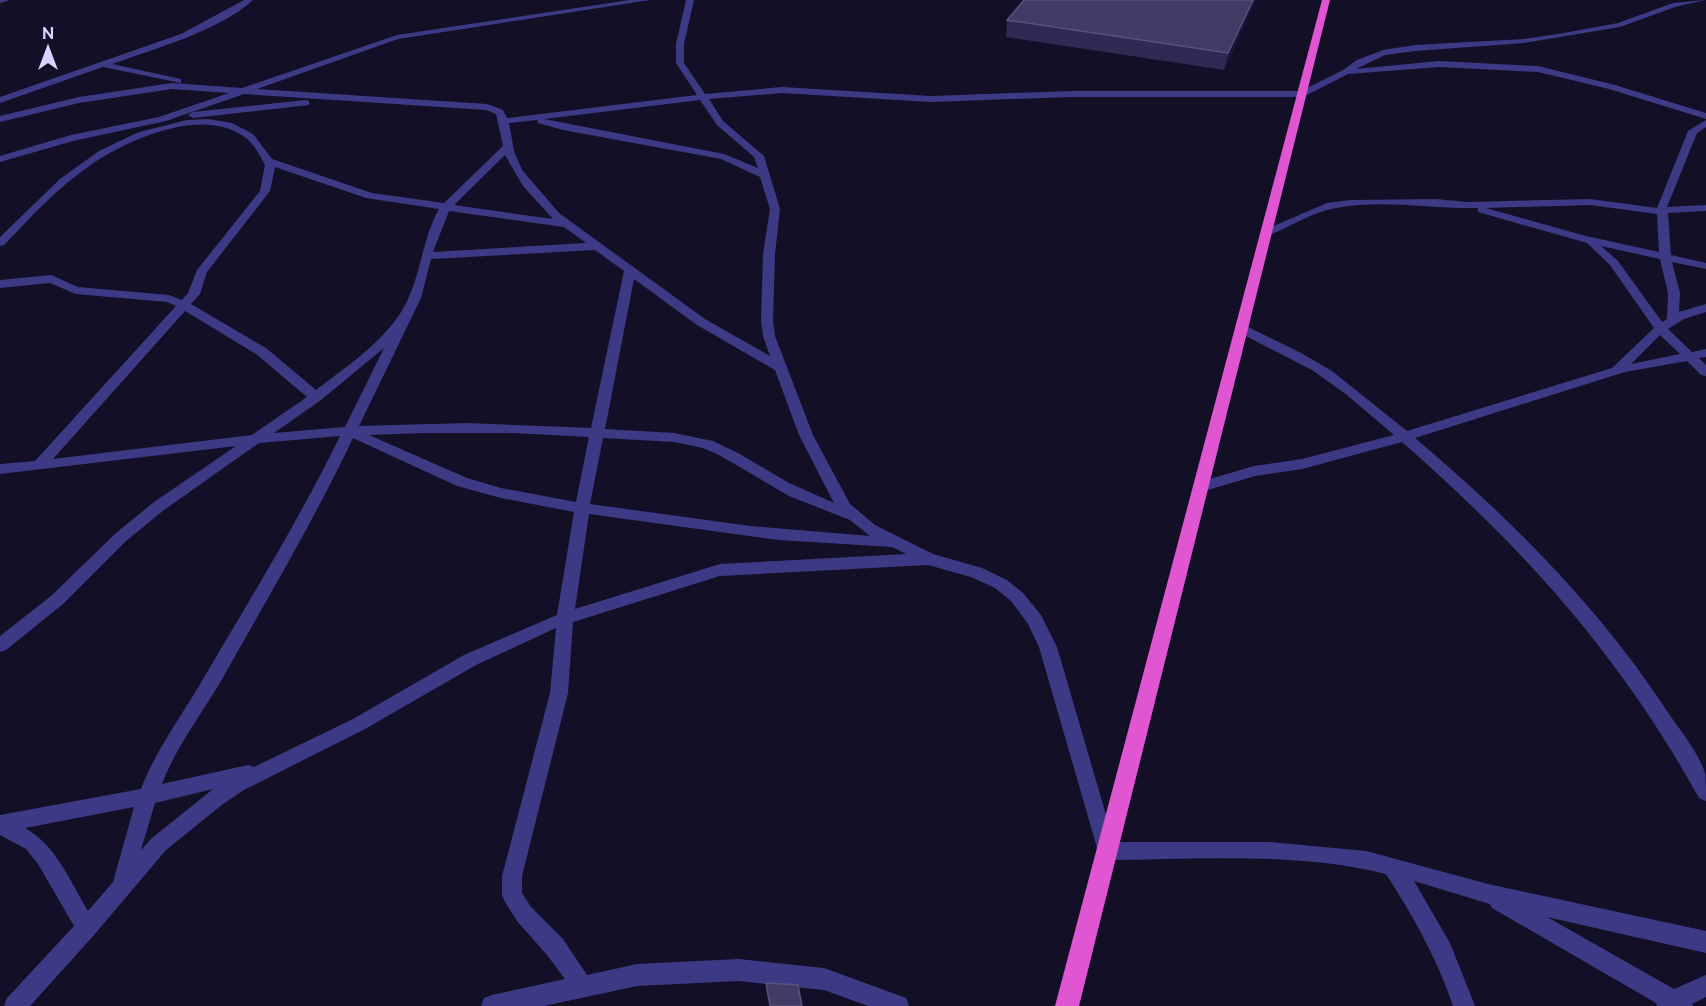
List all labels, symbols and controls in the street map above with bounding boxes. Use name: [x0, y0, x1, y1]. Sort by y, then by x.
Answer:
north arrow: [18, 18, 78, 78]
text: N: [42, 24, 54, 43]

